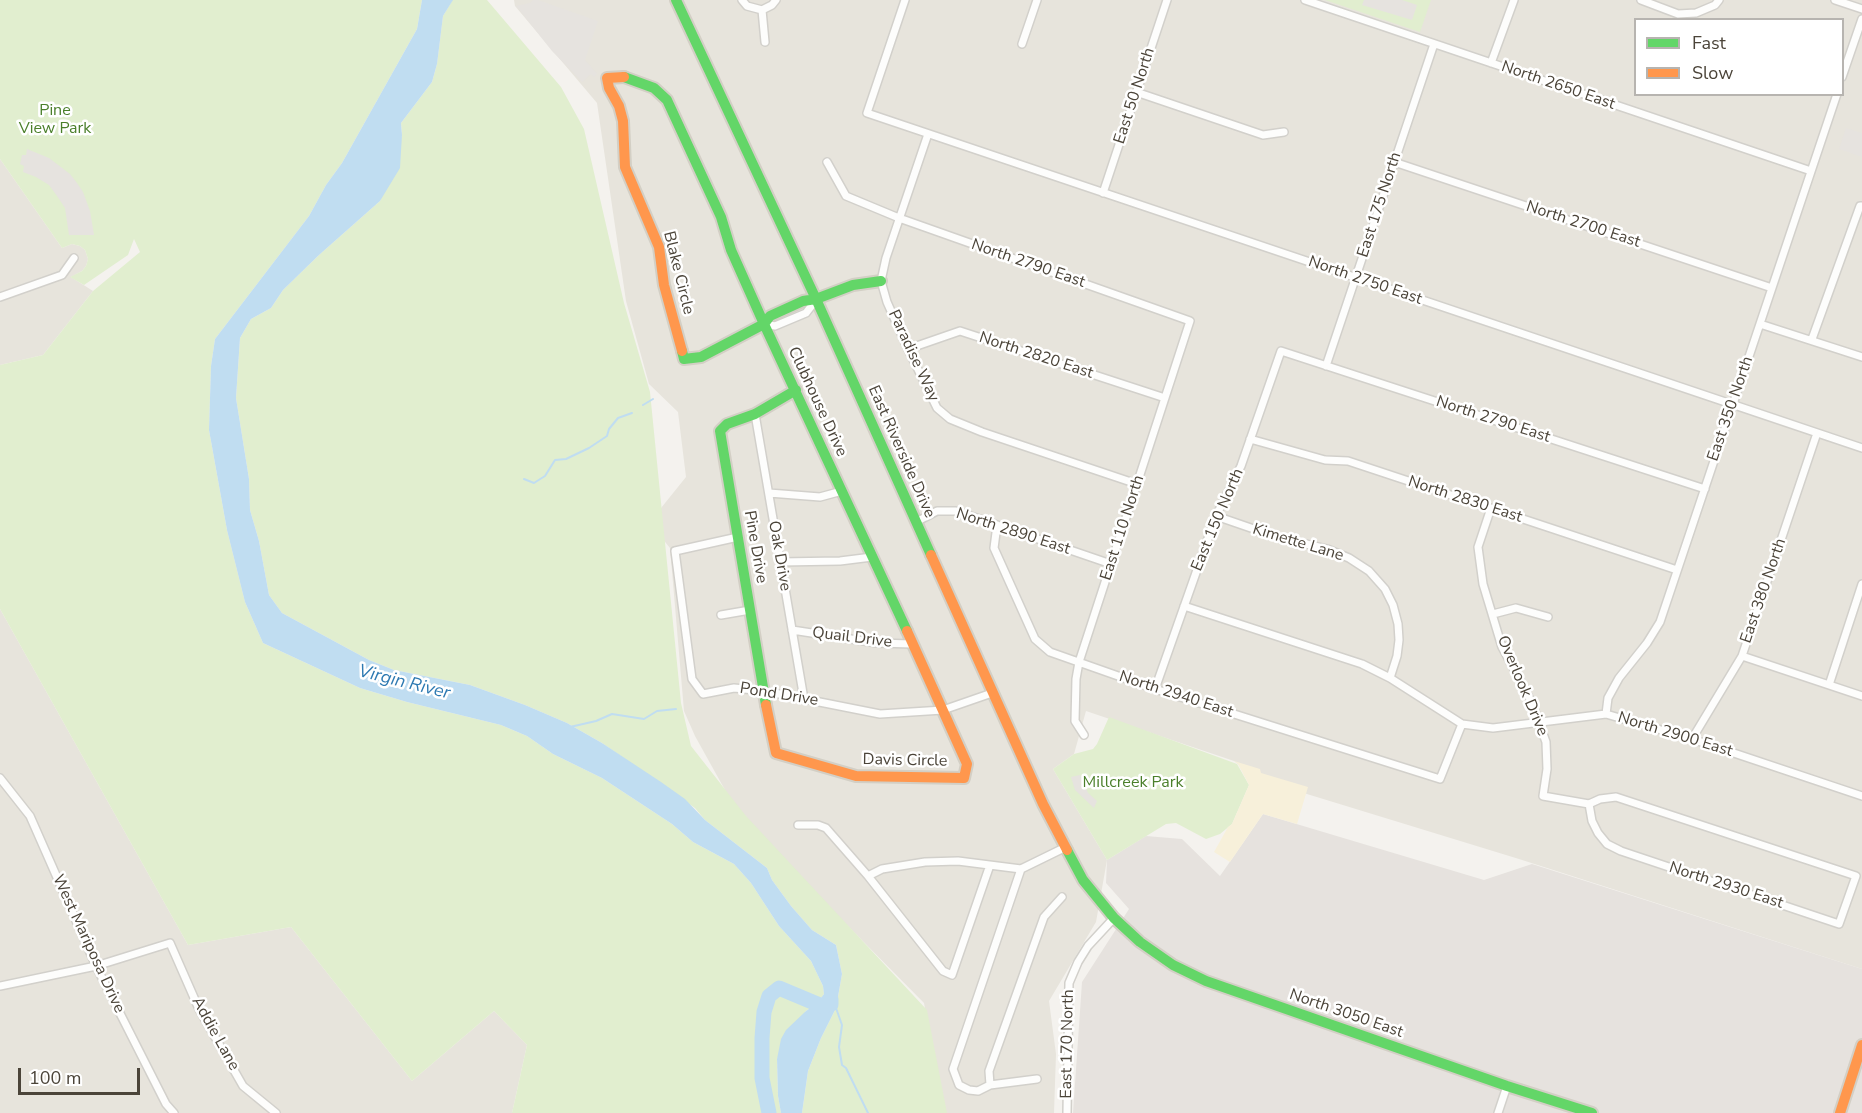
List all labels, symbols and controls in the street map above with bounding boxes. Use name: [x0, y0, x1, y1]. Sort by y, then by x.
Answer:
legend: [1634, 18, 1844, 96]
text: Fast: [1692, 31, 1726, 55]
street label: East 50 North: [1110, 46, 1160, 146]
street label: North 2650 East: [1499, 58, 1617, 114]
text: Slow: [1692, 61, 1733, 85]
park label: Pine View Park: [19, 101, 91, 139]
street label: East 175 North: [1354, 150, 1406, 260]
street label: North 2700 East: [1523, 197, 1643, 253]
street label: Blake Circle: [658, 229, 698, 317]
street label: North 2790 East: [969, 236, 1087, 292]
street label: North 2750 East: [1306, 253, 1424, 309]
street label: Paradise Way: [883, 307, 943, 405]
street label: North 2820 East: [976, 328, 1096, 384]
street label: Clubhouse Drive: [783, 344, 851, 460]
street label: East 350 North: [1704, 354, 1758, 464]
street label: East Riverside Drive: [863, 383, 939, 521]
street label: North 2790 East: [1433, 392, 1553, 448]
street label: East 150 North: [1188, 466, 1248, 574]
street label: North 2830 East: [1405, 472, 1525, 528]
street label: East 110 North: [1097, 473, 1149, 583]
street label: North 2890 East: [953, 504, 1073, 560]
street label: Pine Drive: [739, 509, 771, 585]
street label: Oak Drive: [763, 519, 795, 593]
street label: Kimette Lane: [1250, 520, 1346, 566]
street label: East 380 North: [1737, 536, 1791, 646]
street label: Quail Drive: [811, 624, 893, 652]
street label: Overlook Drive: [1492, 633, 1552, 739]
water label: Virgin River: [356, 661, 452, 705]
street label: North 2940 East: [1116, 667, 1236, 723]
street label: Pond Drive: [738, 679, 820, 711]
street label: North 2900 East: [1615, 708, 1735, 762]
street label: Davis Circle: [862, 751, 948, 771]
park label: Millcreek Park: [1083, 773, 1183, 793]
street label: North 2930 East: [1666, 858, 1786, 914]
street label: West Mariposa Drive: [47, 872, 129, 1016]
street label: North 3050 East: [1287, 986, 1405, 1042]
street label: East 170 North: [1057, 989, 1079, 1099]
street label: Addie Lane: [187, 994, 243, 1074]
scale bar: [21, 1056, 142, 1094]
text: 100 m: [29, 1066, 81, 1090]

